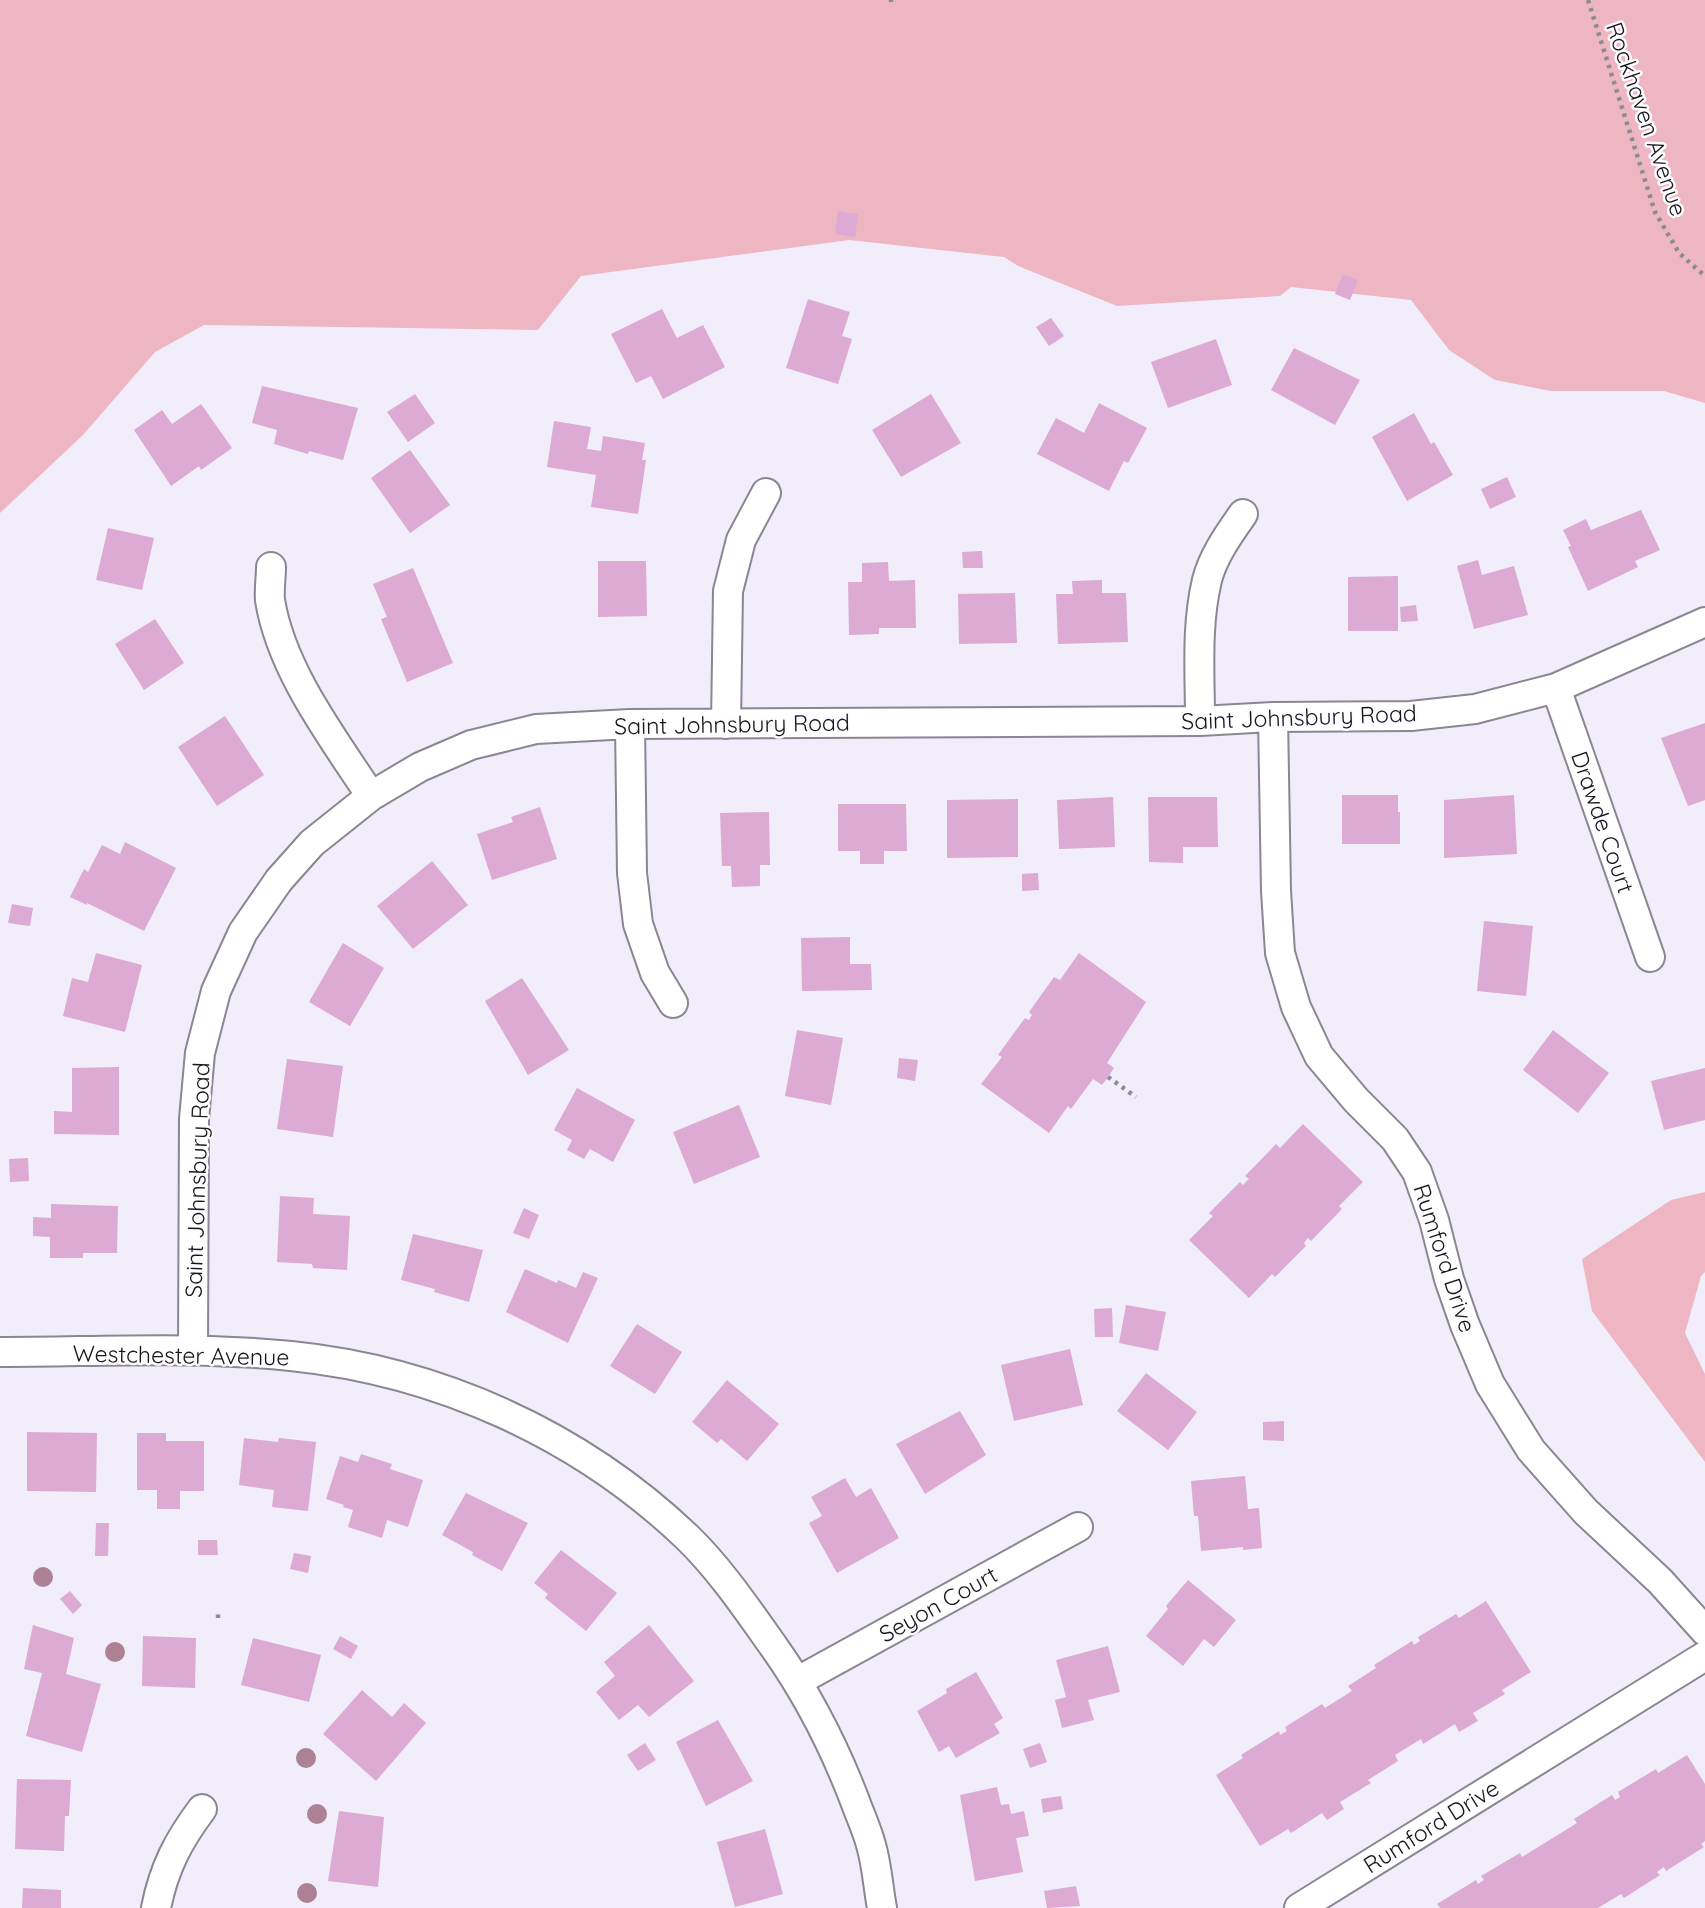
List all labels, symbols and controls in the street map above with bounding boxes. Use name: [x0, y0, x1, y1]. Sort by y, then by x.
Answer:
street label: Rockhaven Avenue: [1600, 18, 1694, 220]
street label: Saint Johnsbury Road: [1181, 698, 1417, 736]
street label: Saint Johnsbury Road: [614, 707, 850, 741]
street label: Drawde Court: [1565, 747, 1641, 897]
street label: Saint Johnsbury Road: [178, 1062, 216, 1298]
street label: Rumford Drive: [1407, 1180, 1483, 1336]
street label: Westchester Avenue: [72, 1339, 290, 1371]
street label: Seyon Court: [874, 1559, 1002, 1648]
street label: Rumford Drive: [1358, 1773, 1504, 1879]

